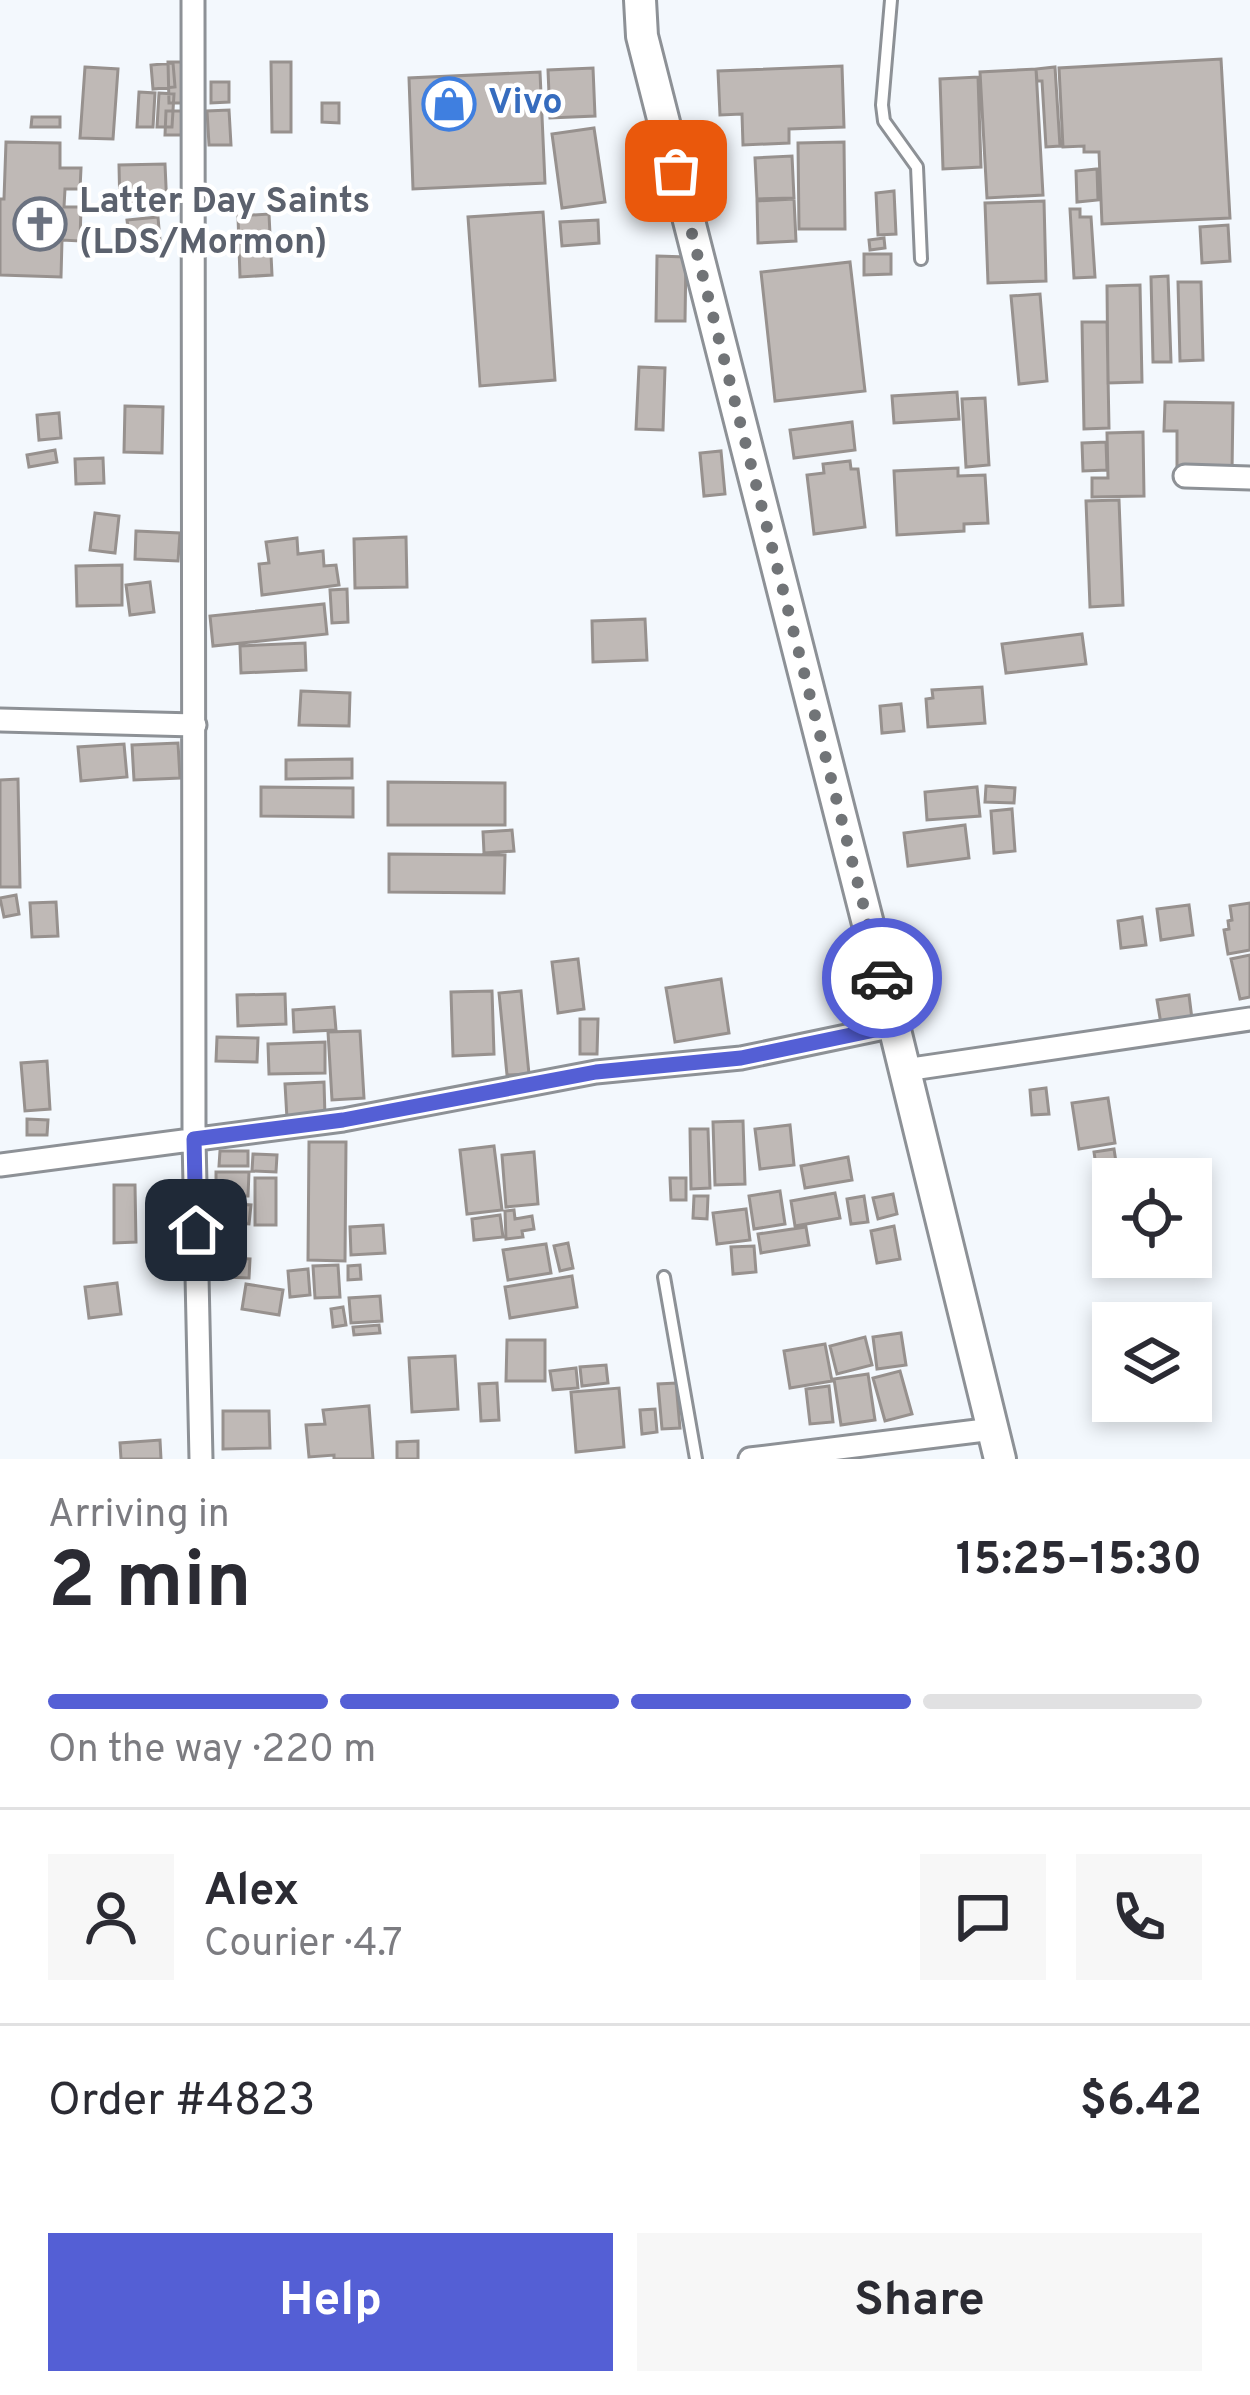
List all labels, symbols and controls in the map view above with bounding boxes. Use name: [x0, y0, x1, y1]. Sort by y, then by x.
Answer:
shop icon: Vivo: [421, 76, 477, 132]
place label: Vivo: [488, 81, 563, 127]
pin: [625, 120, 727, 222]
icon: bag: [643, 138, 709, 204]
place label: Latter Day Saints (LDS/Mormon): [79, 180, 370, 267]
church icon: Latter Day Saints (LDS/Mormon): [12, 196, 68, 252]
courier: [822, 918, 942, 1038]
icon: car: [849, 945, 915, 1011]
map controls: [1092, 1158, 1212, 1422]
button: locate: [1092, 1158, 1212, 1278]
pin: [145, 1179, 247, 1281]
icon: home: [163, 1197, 229, 1263]
button: layers: [1092, 1302, 1212, 1422]
text: Arriving in: [48, 1492, 230, 1541]
text: 15:25–15:30: [956, 1533, 1202, 1590]
text: 2 min: [48, 1536, 252, 1635]
text: On the way · 220 m: [48, 1727, 376, 1776]
button: person: [48, 1854, 174, 1980]
button: chat: [920, 1854, 1046, 1980]
button: phone: [1076, 1854, 1202, 1980]
text: Alex: [204, 1864, 299, 1921]
text: Courier · 4.7: [204, 1921, 403, 1970]
text: Order #4823: [48, 2074, 315, 2131]
text: $6.42: [1080, 2074, 1202, 2131]
button: Help: [48, 2233, 613, 2371]
button: Share: [637, 2233, 1202, 2371]

